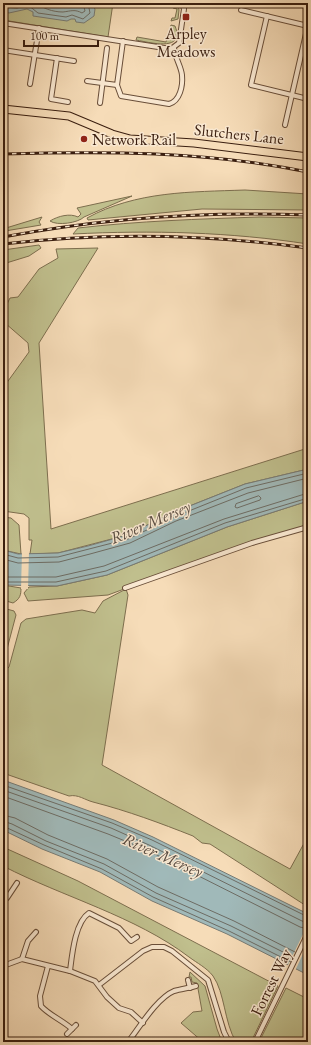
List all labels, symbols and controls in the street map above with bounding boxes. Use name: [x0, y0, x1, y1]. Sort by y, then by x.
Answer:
marker: Arpley Meadows: [181, 12, 191, 22]
scale bar: [24, 22, 98, 48]
place label: Arpley Meadows: [157, 23, 215, 62]
text: 100 m: [30, 28, 60, 44]
street label: Slutchers Lane: [193, 119, 285, 149]
place label: Network Rail: [92, 129, 176, 150]
marker: Network Rail: [79, 134, 89, 144]
water label: River Mersey: [106, 495, 194, 549]
water label: River Mersey: [119, 828, 207, 883]
street label: Forrest Way: [246, 944, 297, 1019]

